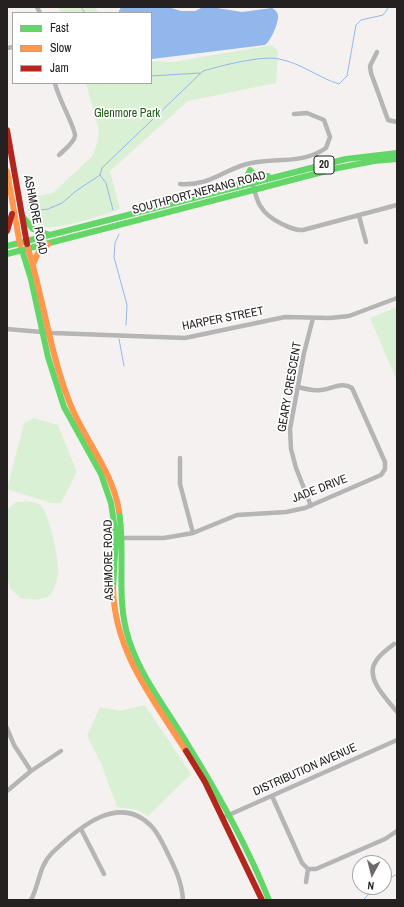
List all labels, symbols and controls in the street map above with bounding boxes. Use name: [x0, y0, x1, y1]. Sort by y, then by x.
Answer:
legend: [12, 12, 152, 84]
text: Fast: [50, 20, 69, 36]
text: Slow: [50, 40, 71, 56]
text: Jam: [50, 60, 69, 76]
park label: Glenmore Park: [94, 107, 160, 121]
road number: 20: [314, 156, 334, 174]
street label: SOUTHPORT-NERANG ROAD: [131, 168, 267, 218]
street label: ASHMORE ROAD: [20, 174, 50, 256]
street label: HARPER STREET: [181, 304, 265, 334]
street label: GEARY CRESCENT: [275, 341, 305, 433]
street label: JADE DRIVE: [290, 472, 350, 506]
street label: ASHMORE ROAD: [101, 519, 117, 601]
street label: DISTRIBUTION AVENUE: [251, 741, 359, 799]
north arrow: [352, 855, 392, 895]
text: N: [367, 879, 375, 893]

